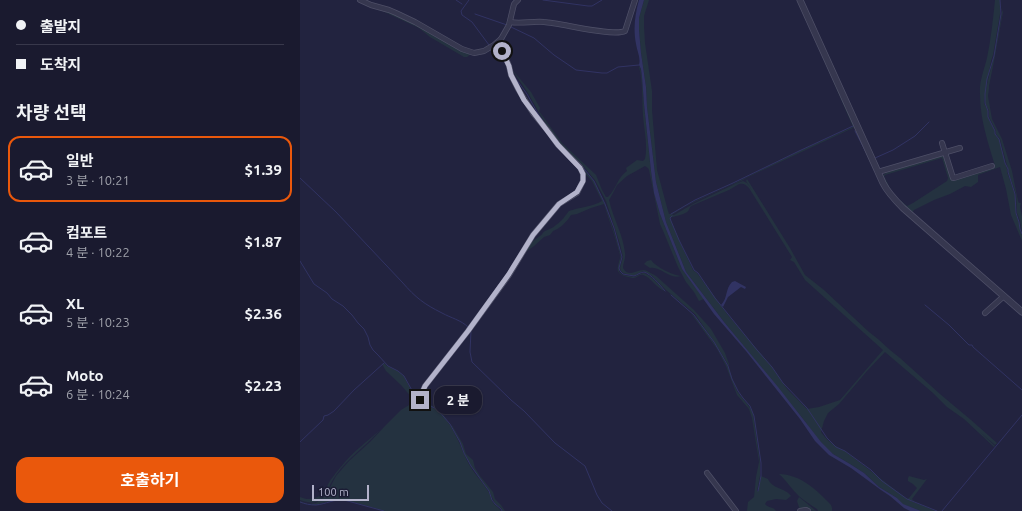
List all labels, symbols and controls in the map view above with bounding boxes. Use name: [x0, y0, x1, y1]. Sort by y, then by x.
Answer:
text: 출발지: [40, 18, 81, 35]
route start: [493, 42, 511, 60]
text: 도착지: [40, 56, 81, 73]
text: 차량 선택: [16, 102, 87, 122]
icon: car: [18, 151, 54, 187]
text: 일반: [66, 152, 94, 169]
text: $1.39: [244, 161, 282, 178]
text: 3 분 · 10:21: [66, 173, 130, 187]
icon: car: [18, 223, 54, 259]
text: 컴포트: [66, 224, 107, 241]
text: $1.87: [244, 233, 282, 250]
text: 4 분 · 10:22: [66, 245, 130, 259]
icon: car: [18, 295, 54, 331]
text: XL: [66, 295, 84, 312]
text: $2.36: [244, 305, 282, 322]
text: 5 분 · 10:23: [66, 315, 130, 329]
icon: car: [18, 367, 54, 403]
text: Moto: [66, 367, 104, 384]
text: $2.23: [244, 377, 282, 394]
callout: 2 분: [434, 386, 482, 414]
text: 6 분 · 10:24: [66, 387, 130, 401]
route end: [411, 391, 429, 409]
text: 2 분: [447, 393, 469, 407]
button: 호출하기: [16, 457, 284, 503]
scale bar: [312, 483, 369, 502]
text: 100 m: [318, 486, 349, 498]

